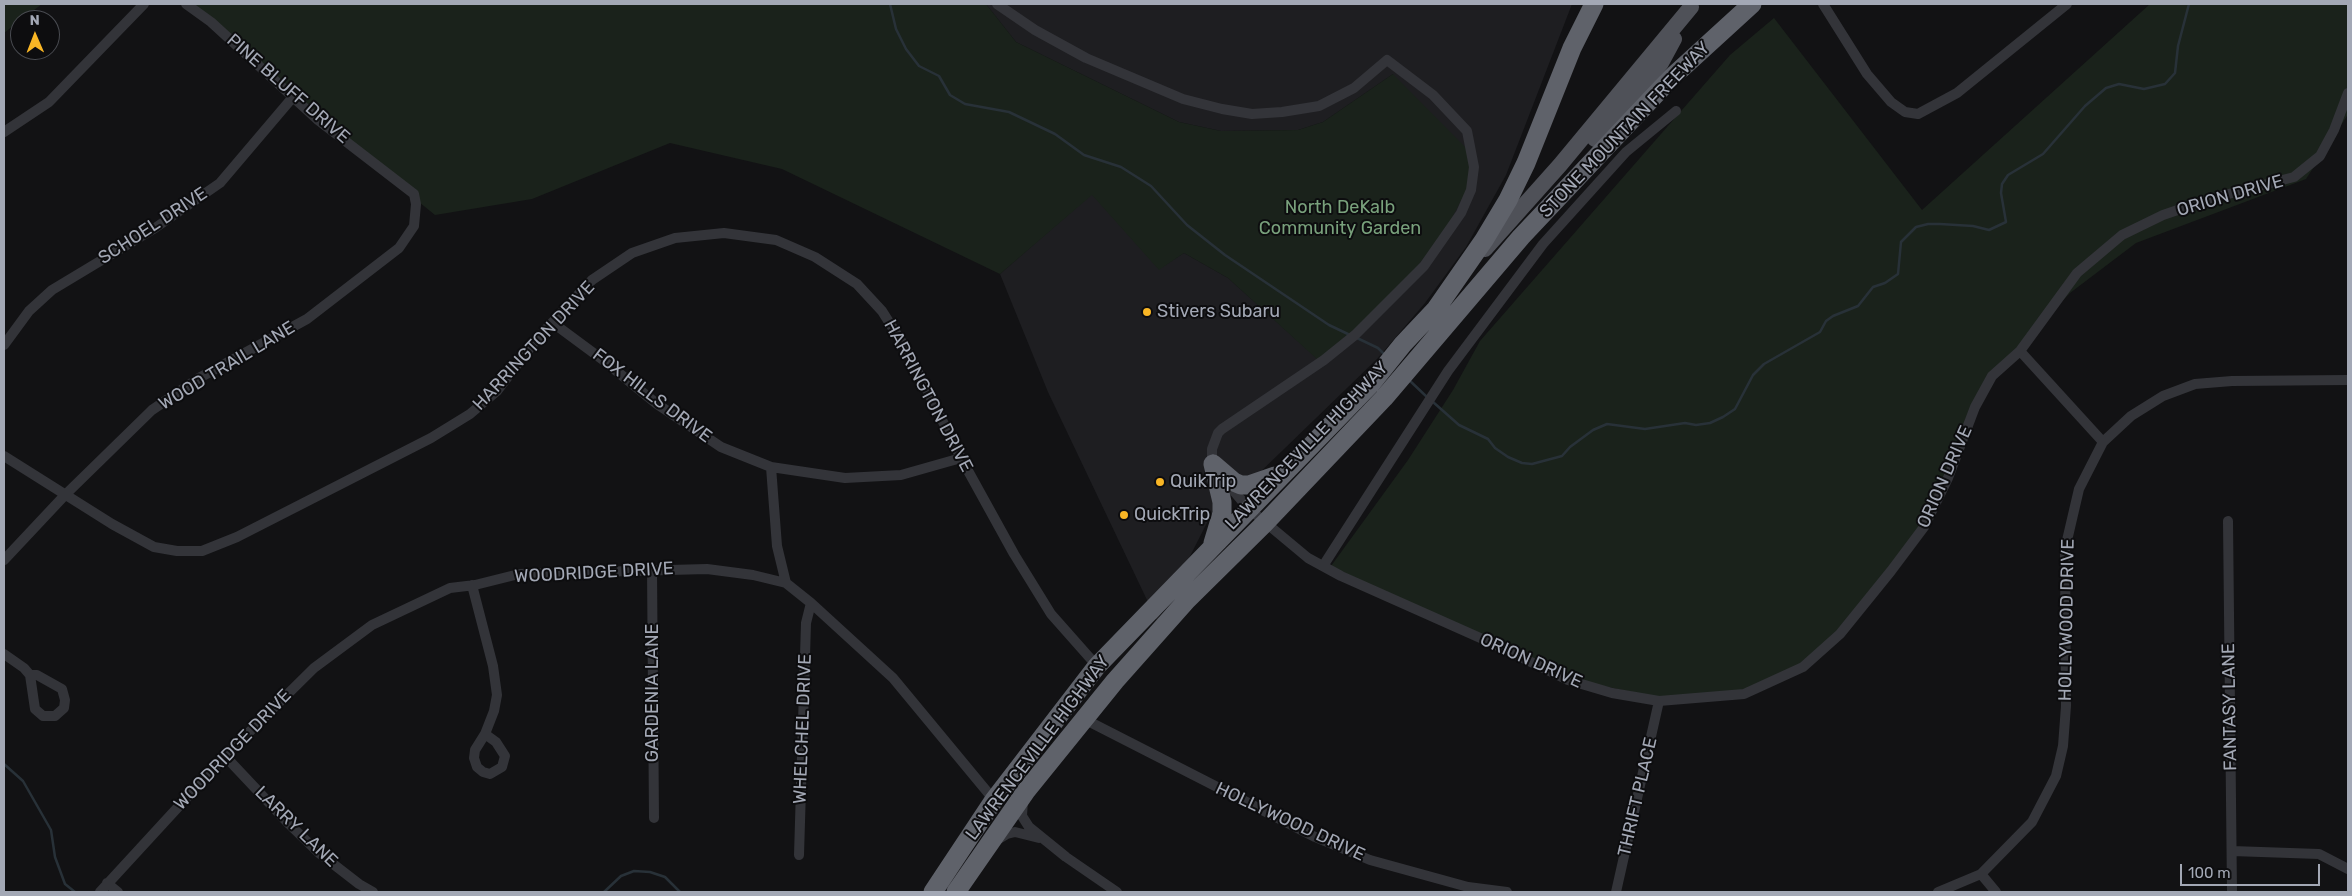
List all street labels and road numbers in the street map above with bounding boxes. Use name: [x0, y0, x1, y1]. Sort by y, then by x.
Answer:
street label: PINE BLUFF DRIVE: [222, 30, 354, 148]
street label: STONE MOUNTAIN FREEWAY: [1535, 38, 1715, 222]
street label: ORION DRIVE: [2174, 170, 2286, 222]
street label: SCHOEL DRIVE: [95, 183, 211, 269]
street label: HARRINGTON DRIVE: [468, 277, 600, 415]
street label: HARRINGTON DRIVE: [879, 316, 977, 476]
street label: WOOD TRAIL LANE: [155, 317, 299, 415]
street label: FOX HILLS DRIVE: [588, 344, 716, 448]
street label: LAWRENCEVILLE HIGHWAY: [1221, 357, 1393, 535]
street label: ORION DRIVE: [1913, 422, 1977, 532]
street label: HOLLYWOOD DRIVE: [2055, 539, 2079, 701]
street label: WOODRIDGE DRIVE: [514, 558, 674, 588]
street label: GARDENIA LANE: [642, 624, 664, 762]
street label: ORION DRIVE: [1476, 629, 1586, 693]
street label: FANTASY LANE: [2218, 643, 2242, 771]
street label: LAWRENCEVILLE HIGHWAY: [961, 651, 1115, 845]
street label: WHELCHEL DRIVE: [790, 654, 816, 804]
street label: WOODRIDGE DRIVE: [170, 685, 296, 815]
street label: THRIFT PLACE: [1614, 735, 1662, 859]
street label: HOLLYWOOD DRIVE: [1212, 778, 1368, 866]
street label: LARRY LANE: [250, 782, 342, 872]

